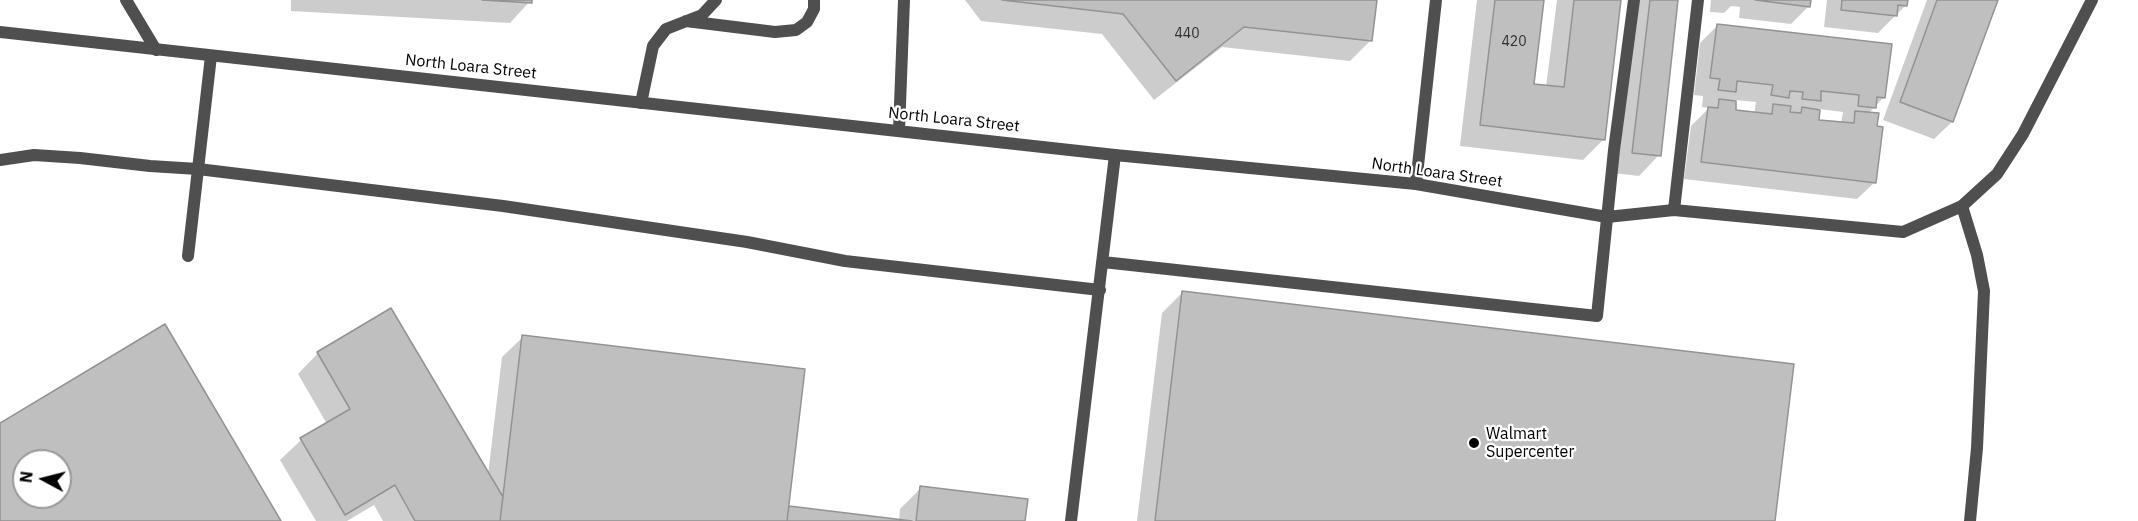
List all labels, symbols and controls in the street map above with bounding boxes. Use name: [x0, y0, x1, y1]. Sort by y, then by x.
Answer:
house number: 440: [1174, 26, 1200, 42]
house number: 420: [1501, 34, 1527, 50]
street label: North Loara Street: [404, 51, 538, 83]
street label: North Loara Street: [887, 104, 1021, 136]
street label: North Loara Street: [1370, 154, 1504, 192]
place label: Walmart Supercenter: [1486, 424, 1574, 462]
marker: Walmart Supercenter: [1467, 436, 1481, 450]
north arrow: [12, 449, 72, 509]
text: N: [15, 470, 37, 484]

